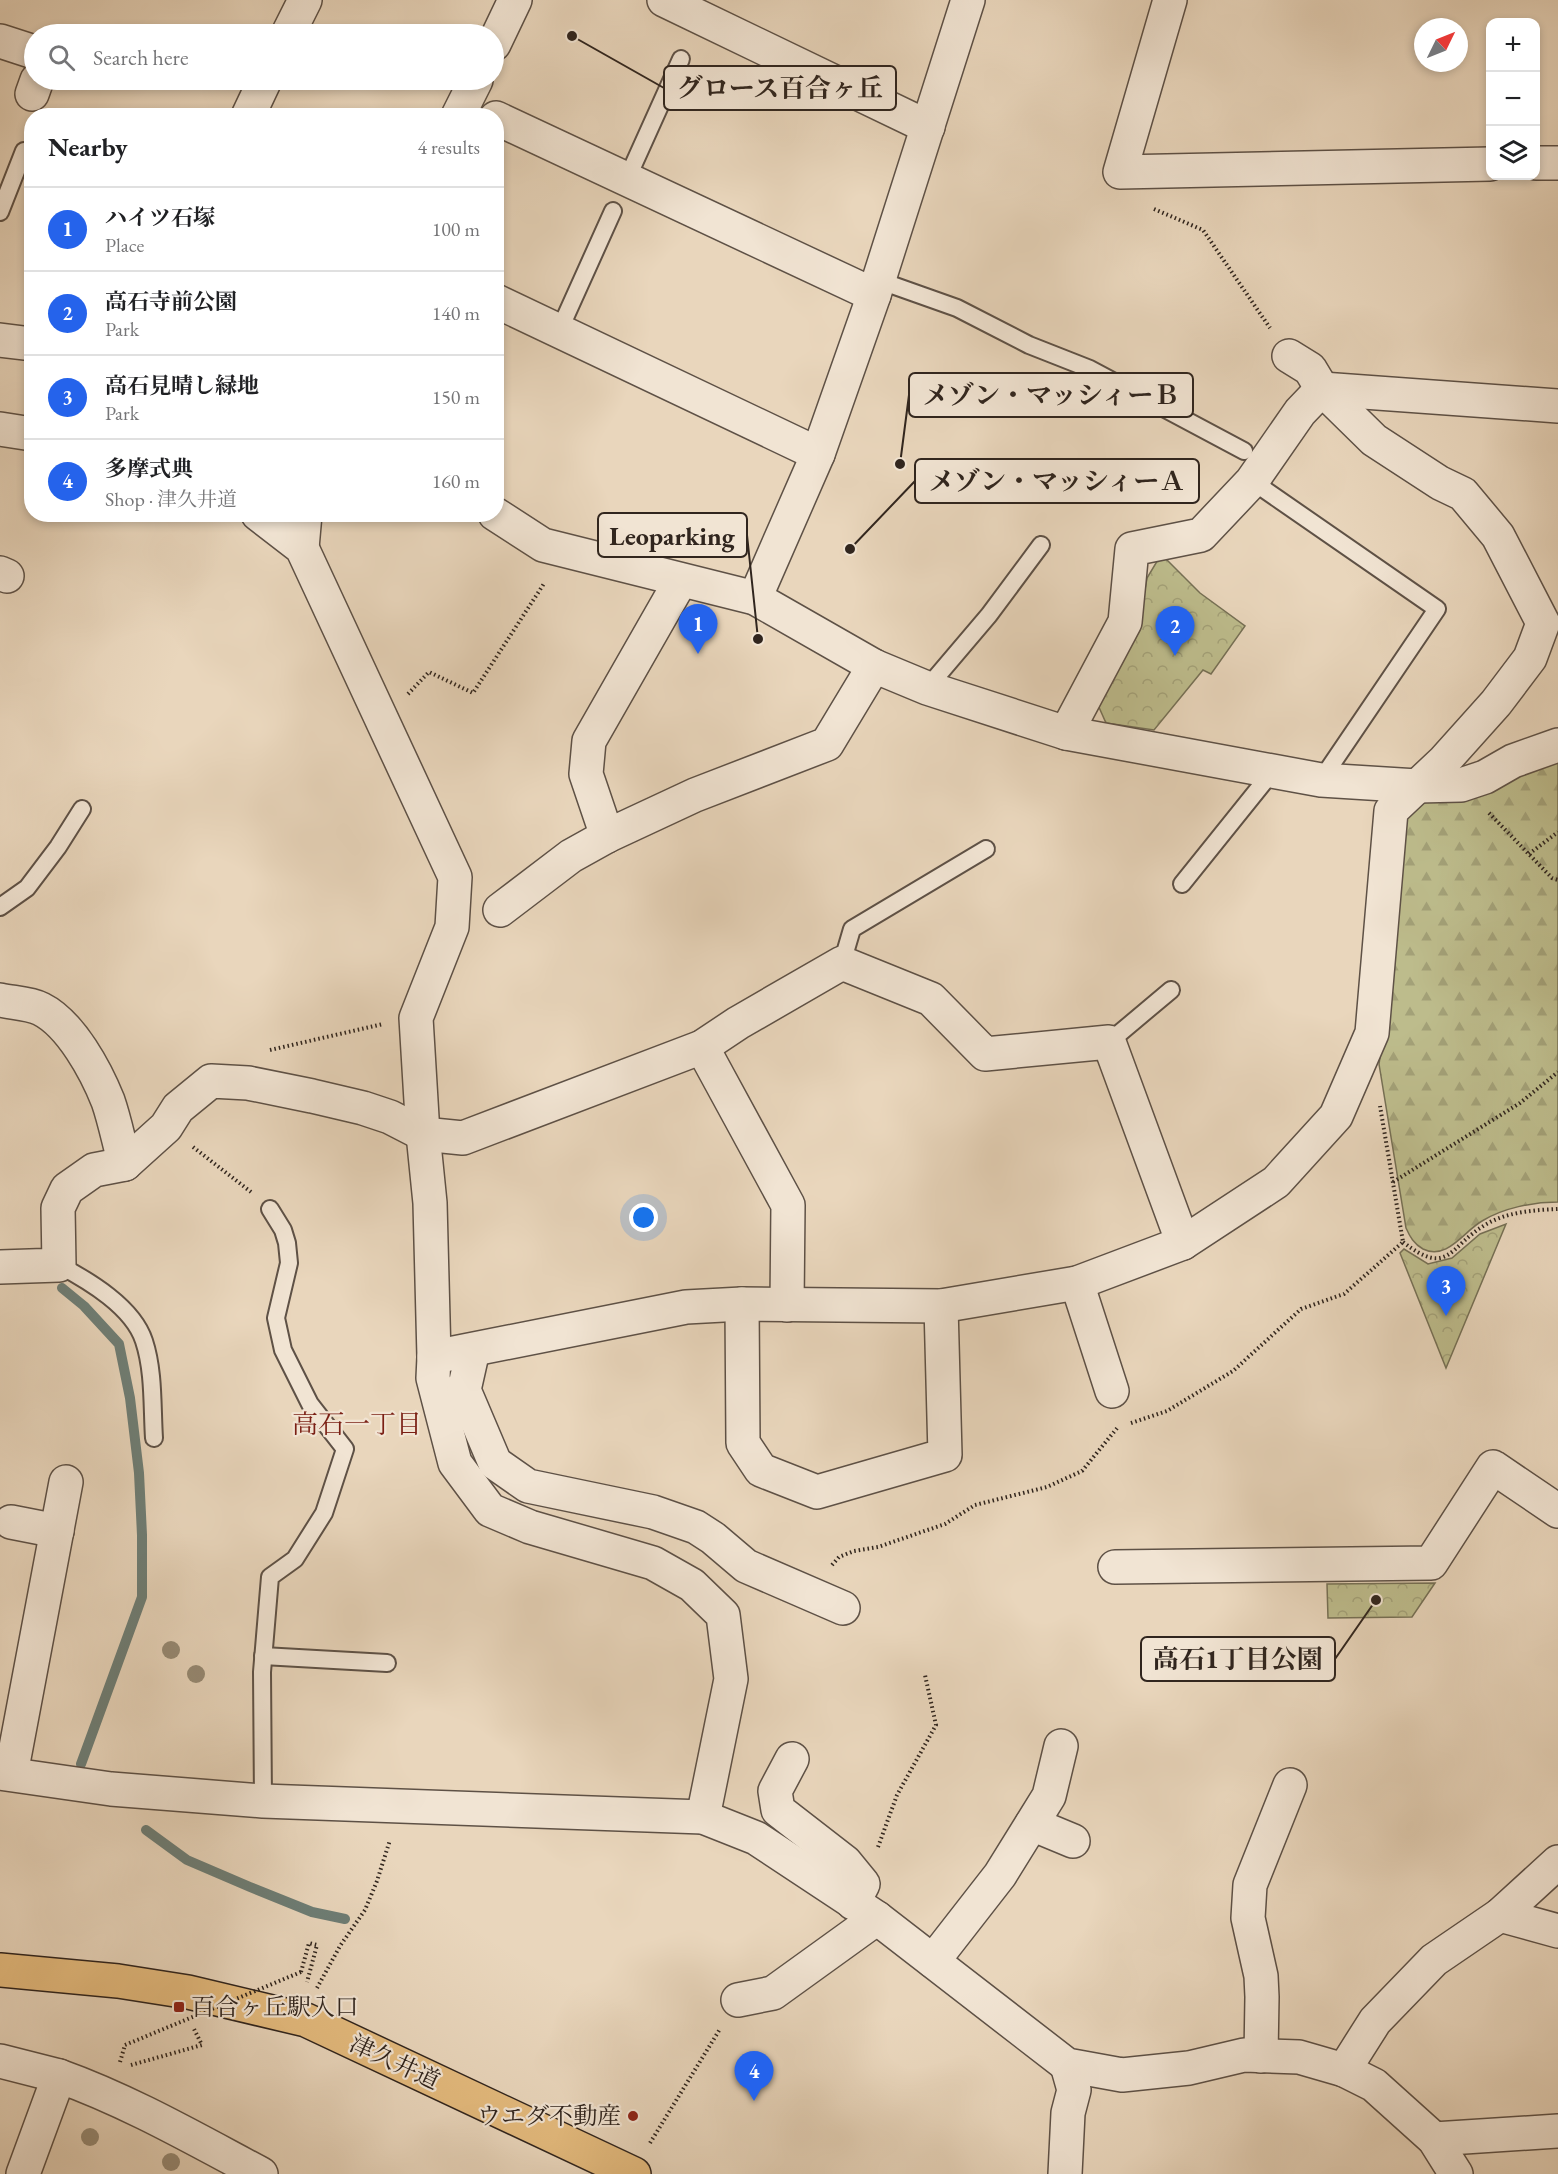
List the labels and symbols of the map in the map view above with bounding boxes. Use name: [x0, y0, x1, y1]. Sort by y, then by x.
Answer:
north arrow: [1414, 18, 1468, 72]
callout: グロース百合ヶ丘: [664, 66, 896, 110]
text: グロース百合ヶ丘: [677, 71, 883, 105]
callout: メゾン・マッシィーＢ: [909, 373, 1193, 417]
text: メゾン・マッシィーＢ: [923, 378, 1179, 412]
callout: メゾン・マッシィーＡ: [915, 459, 1199, 503]
text: メゾン・マッシィーＡ: [929, 464, 1185, 498]
callout: Leoparking: [598, 513, 747, 557]
text: Leoparking: [609, 519, 736, 553]
pin: 1: [678, 604, 718, 654]
pin: 2: [1156, 606, 1194, 656]
your location: [629, 1203, 658, 1232]
pin: 3: [1426, 1266, 1466, 1316]
district label: 高石一丁目: [292, 1407, 422, 1441]
callout: 高石1丁目公園: [1141, 1637, 1335, 1681]
text: 高石1丁目公園: [1153, 1642, 1323, 1676]
place label: 百合ヶ丘駅入口: [191, 1991, 359, 2022]
marker: 百合ヶ丘駅入口: [172, 2000, 186, 2014]
street label: 津久井道: [345, 2027, 445, 2096]
pin: 4: [734, 2052, 774, 2101]
place label: ウエダ不動産: [477, 2100, 621, 2131]
marker: ウエダ不動産: [626, 2109, 640, 2123]

